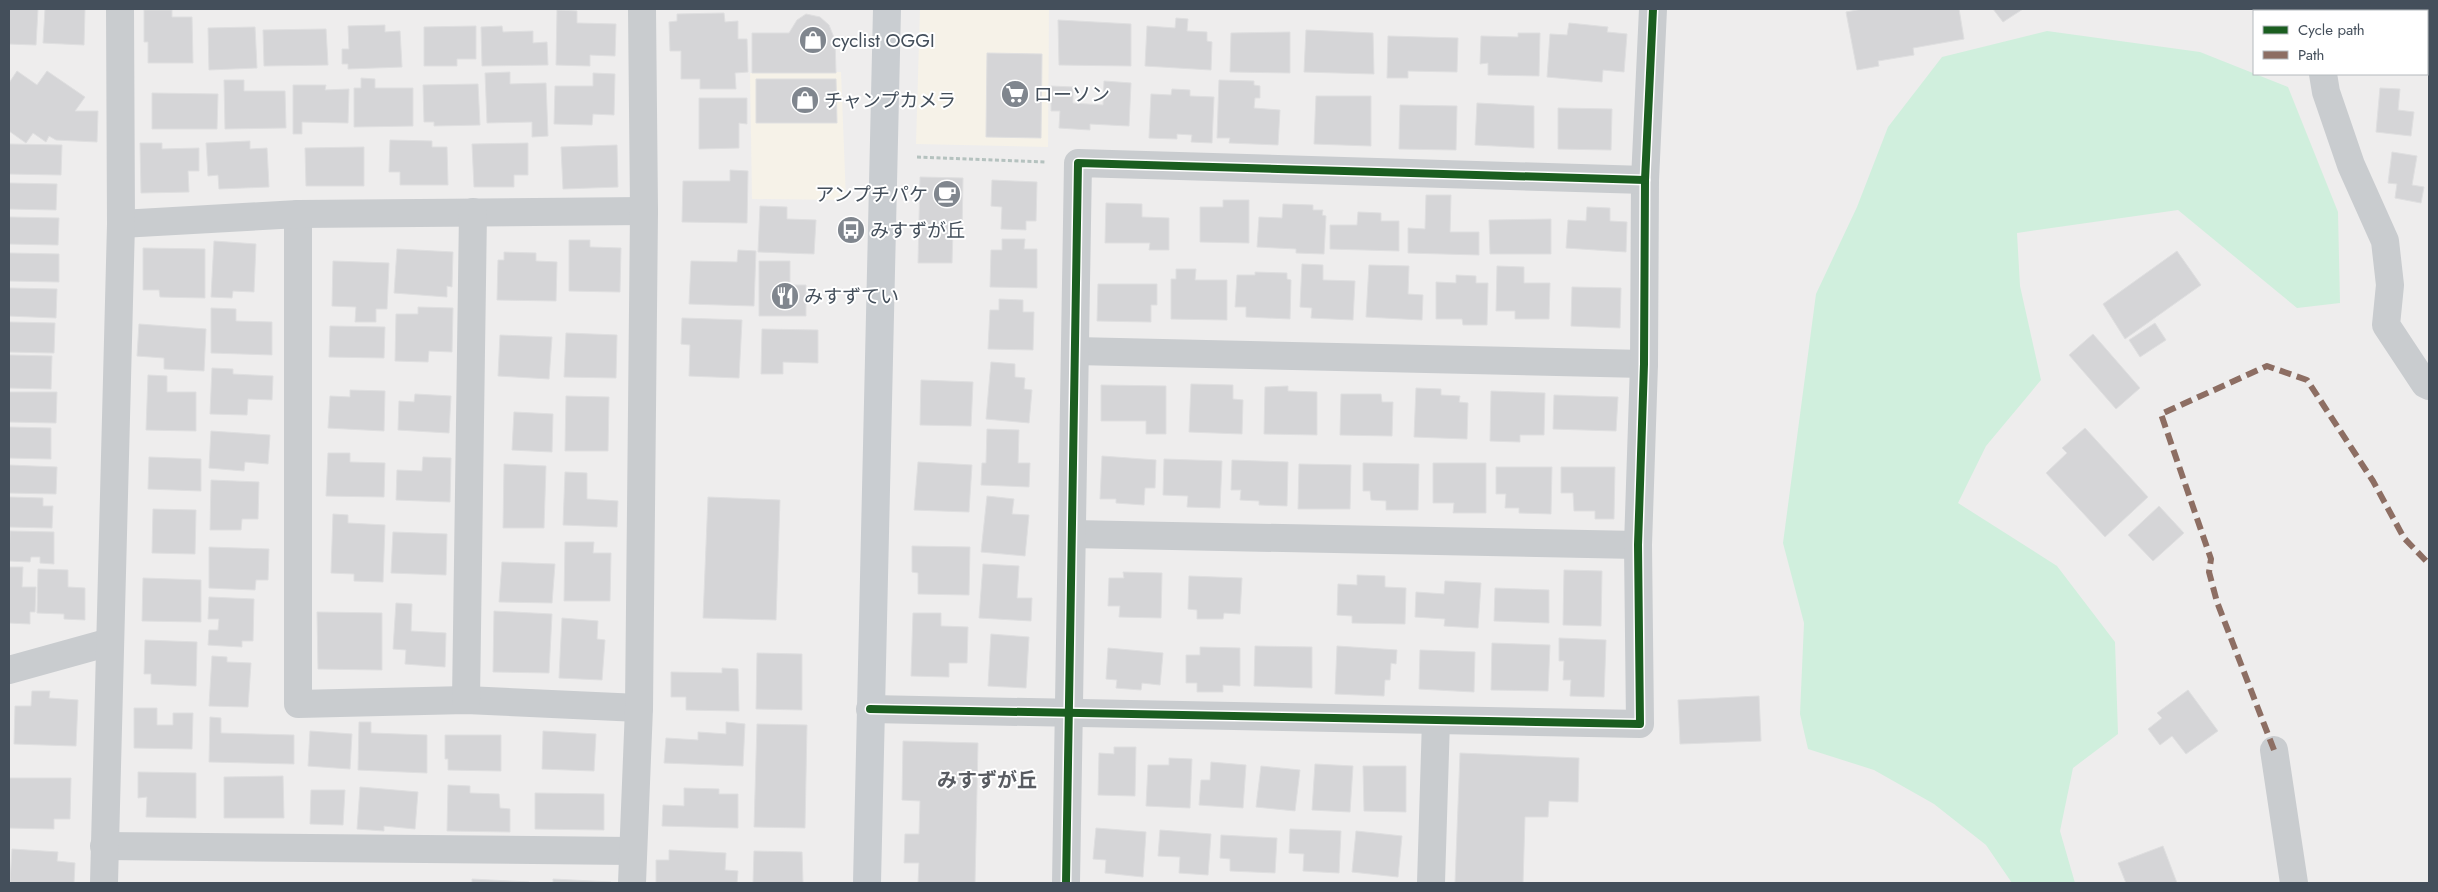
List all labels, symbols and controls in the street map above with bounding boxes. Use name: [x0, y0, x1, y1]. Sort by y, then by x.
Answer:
legend: [2253, 10, 2428, 75]
text: Cycle path: [2298, 19, 2365, 41]
shop icon: cyclist OGGI: [798, 25, 828, 55]
place label: cyclist OGGI: [832, 27, 935, 54]
text: Path: [2298, 44, 2324, 66]
supermarket icon: ローソン: [1000, 79, 1030, 109]
place label: ローソン: [1034, 81, 1110, 108]
shop icon: チャンプカメラ: [790, 85, 820, 115]
place label: チャンプカメラ: [824, 87, 956, 114]
cafe icon: アンプチパケ: [932, 179, 962, 209]
place label: アンプチパケ: [815, 181, 928, 208]
bus stop icon: みすずが丘: [836, 215, 866, 245]
place label: みすずが丘: [870, 217, 965, 244]
restaurant icon: みすずてい: [770, 281, 800, 311]
place label: みすずてい: [804, 283, 899, 310]
district label: みすずが丘: [937, 766, 1037, 795]

